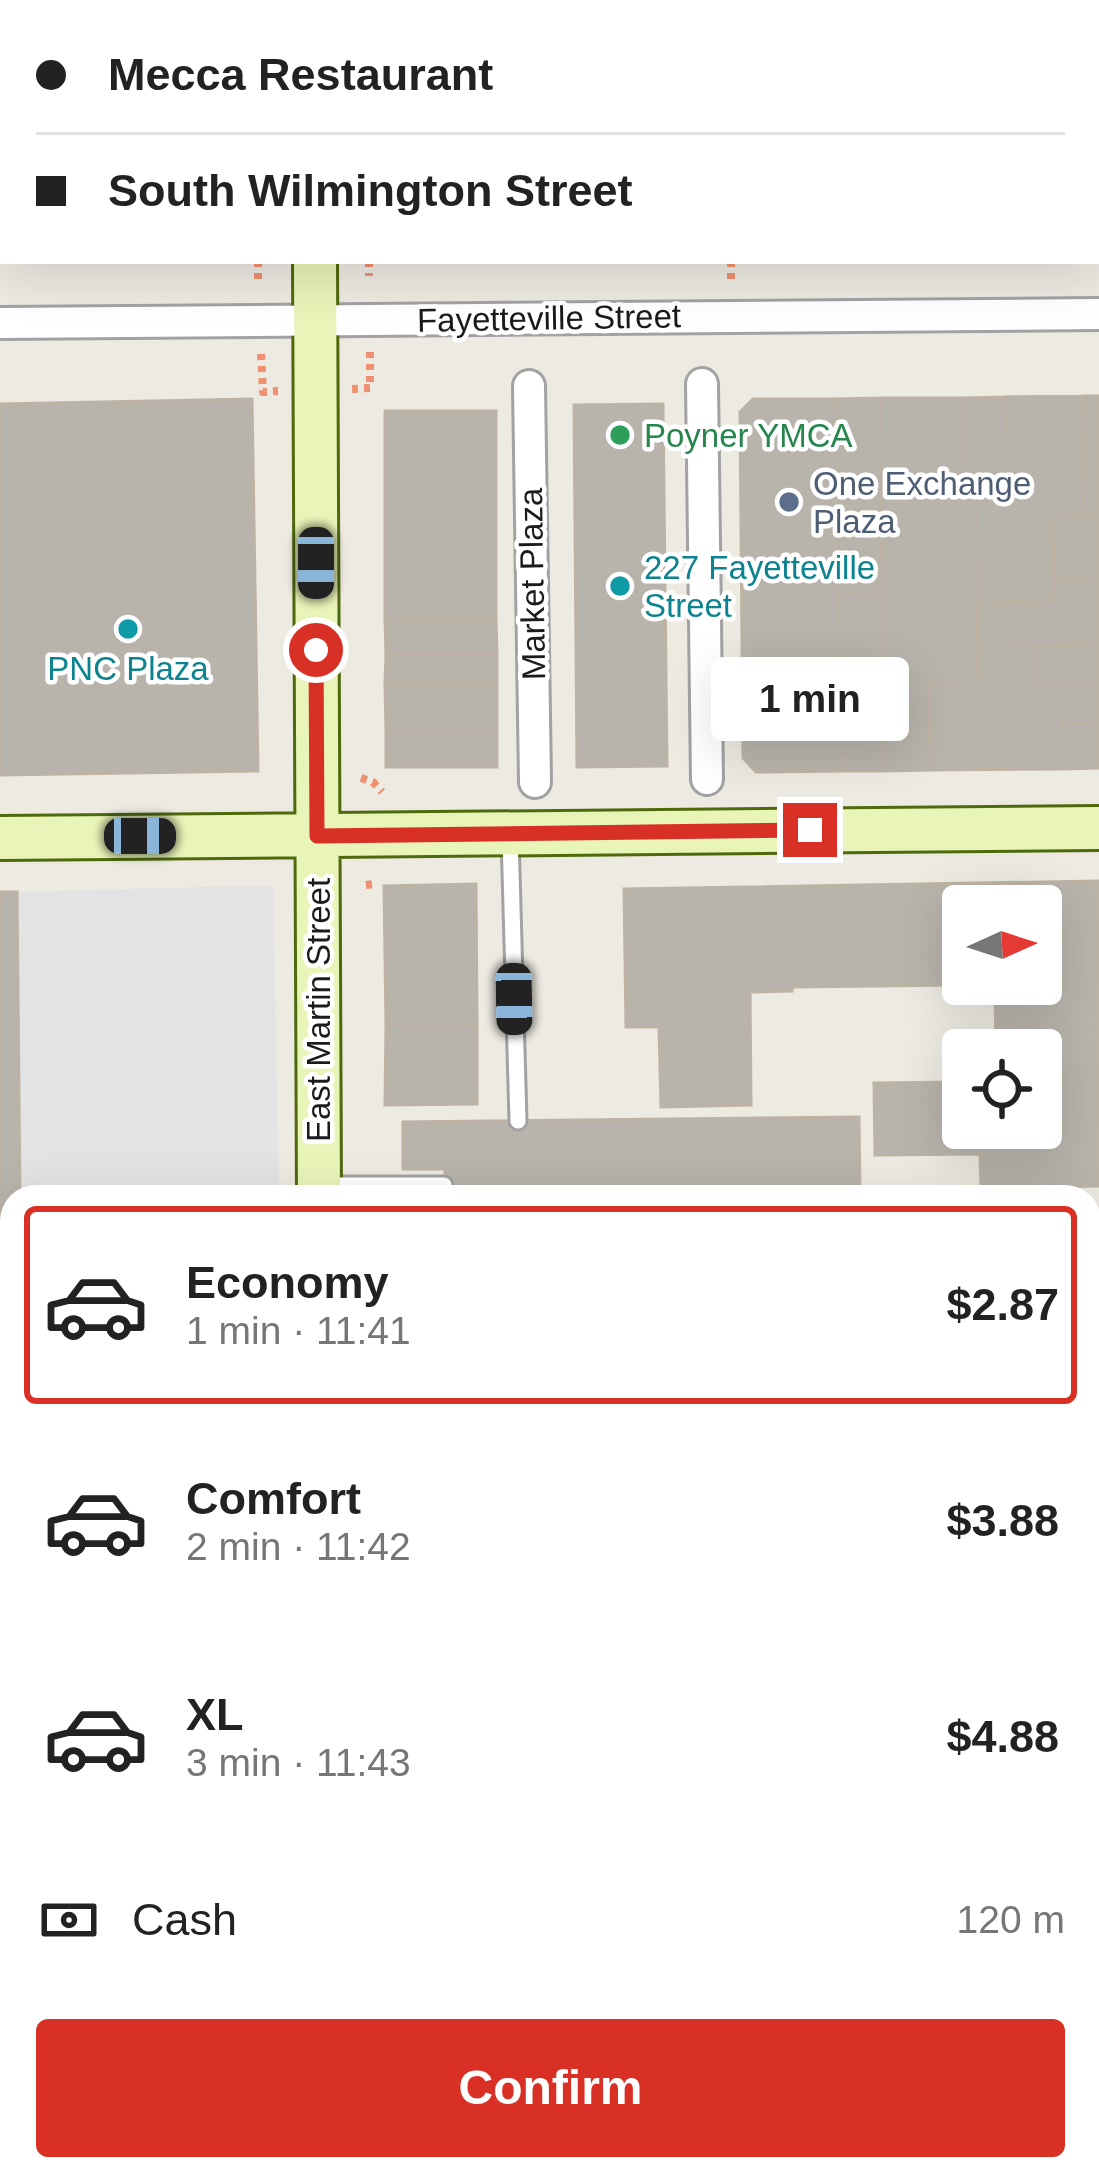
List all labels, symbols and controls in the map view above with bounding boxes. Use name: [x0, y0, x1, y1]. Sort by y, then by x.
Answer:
text: Mecca Restaurant: [108, 49, 493, 100]
text: South Wilmington Street: [108, 165, 633, 216]
street label: Fayetteville Street: [417, 297, 681, 339]
place label: Poyner YMCA: [644, 417, 852, 454]
marker: Poyner YMCA: [607, 422, 633, 448]
place label: One Exchange Plaza: [813, 465, 1031, 540]
street label: Market Plaza: [512, 487, 552, 681]
marker: One Exchange Plaza: [776, 489, 802, 515]
car: [298, 527, 334, 599]
place label: 227 Fayetteville Street: [644, 549, 875, 624]
marker: 227 Fayetteville Street: [607, 573, 633, 599]
marker: PNC Plaza: [115, 616, 141, 642]
route start: [289, 623, 343, 677]
place label: PNC Plaza: [47, 650, 209, 687]
callout: 1 min: [711, 656, 909, 740]
text: 1 min: [759, 677, 861, 720]
route end: [783, 803, 837, 857]
car: [104, 818, 176, 854]
street label: East Martin Street: [300, 878, 337, 1142]
north arrow: [942, 885, 1062, 1005]
map controls: [942, 885, 1062, 1149]
car: [495, 963, 533, 1035]
button: locate: [942, 1029, 1062, 1149]
icon: car: [42, 1251, 150, 1359]
text: Economy: [186, 1257, 389, 1308]
text: $2.87: [946, 1279, 1059, 1330]
text: 1 min · 11:41: [186, 1309, 411, 1352]
icon: car: [42, 1467, 150, 1575]
text: Comfort: [186, 1473, 361, 1524]
text: $3.88: [946, 1495, 1059, 1546]
text: 2 min · 11:42: [186, 1525, 411, 1568]
icon: car: [42, 1683, 150, 1791]
text: XL: [186, 1689, 244, 1740]
text: $4.88: [946, 1711, 1059, 1762]
text: 3 min · 11:43: [186, 1741, 411, 1784]
icon: cash: [36, 1887, 102, 1953]
text: Cash: [132, 1894, 237, 1945]
text: 120 m: [957, 1898, 1065, 1941]
button: Confirm: [36, 2019, 1065, 2157]

